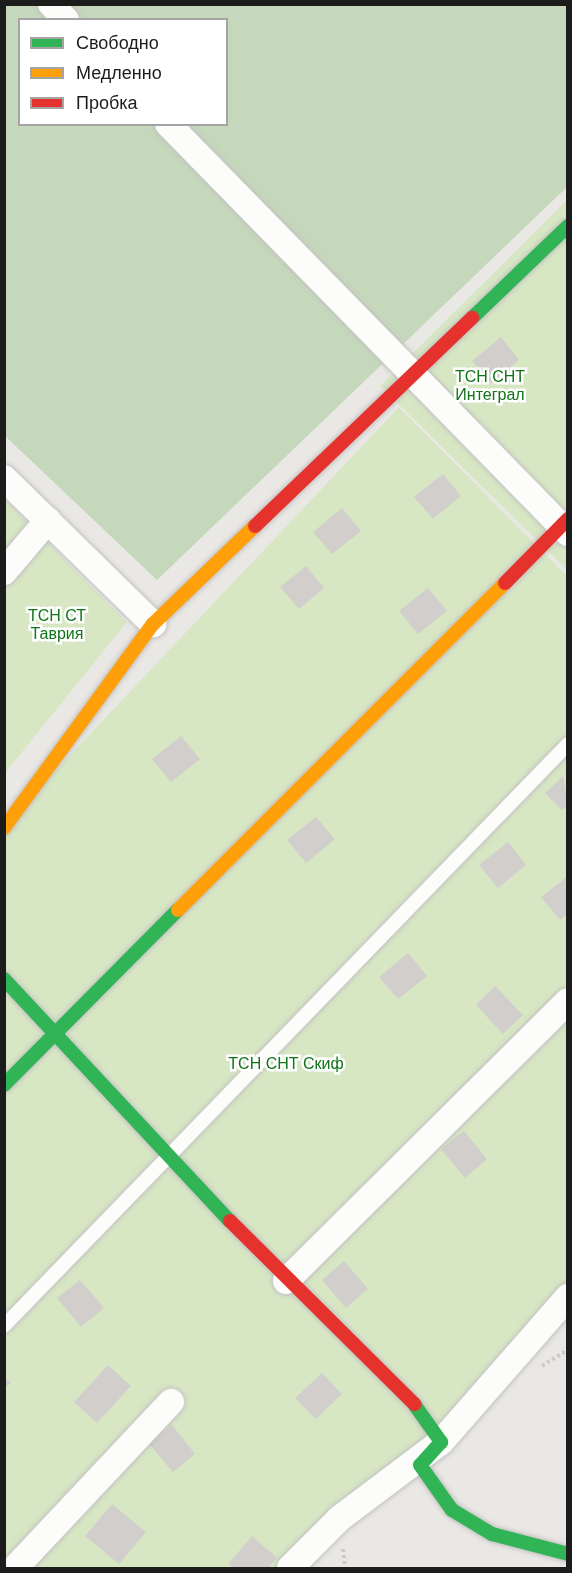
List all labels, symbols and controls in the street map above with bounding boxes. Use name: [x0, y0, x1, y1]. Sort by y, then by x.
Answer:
legend: [18, 18, 228, 126]
text: Свободно: [76, 33, 159, 53]
text: Медленно: [76, 63, 162, 83]
text: Пробка: [76, 93, 138, 113]
park label: ТСН СНТ Интеграл: [455, 367, 525, 405]
park label: ТСН СТ Таврия: [28, 606, 86, 644]
park label: ТСН СНТ Скиф: [228, 1054, 344, 1074]

